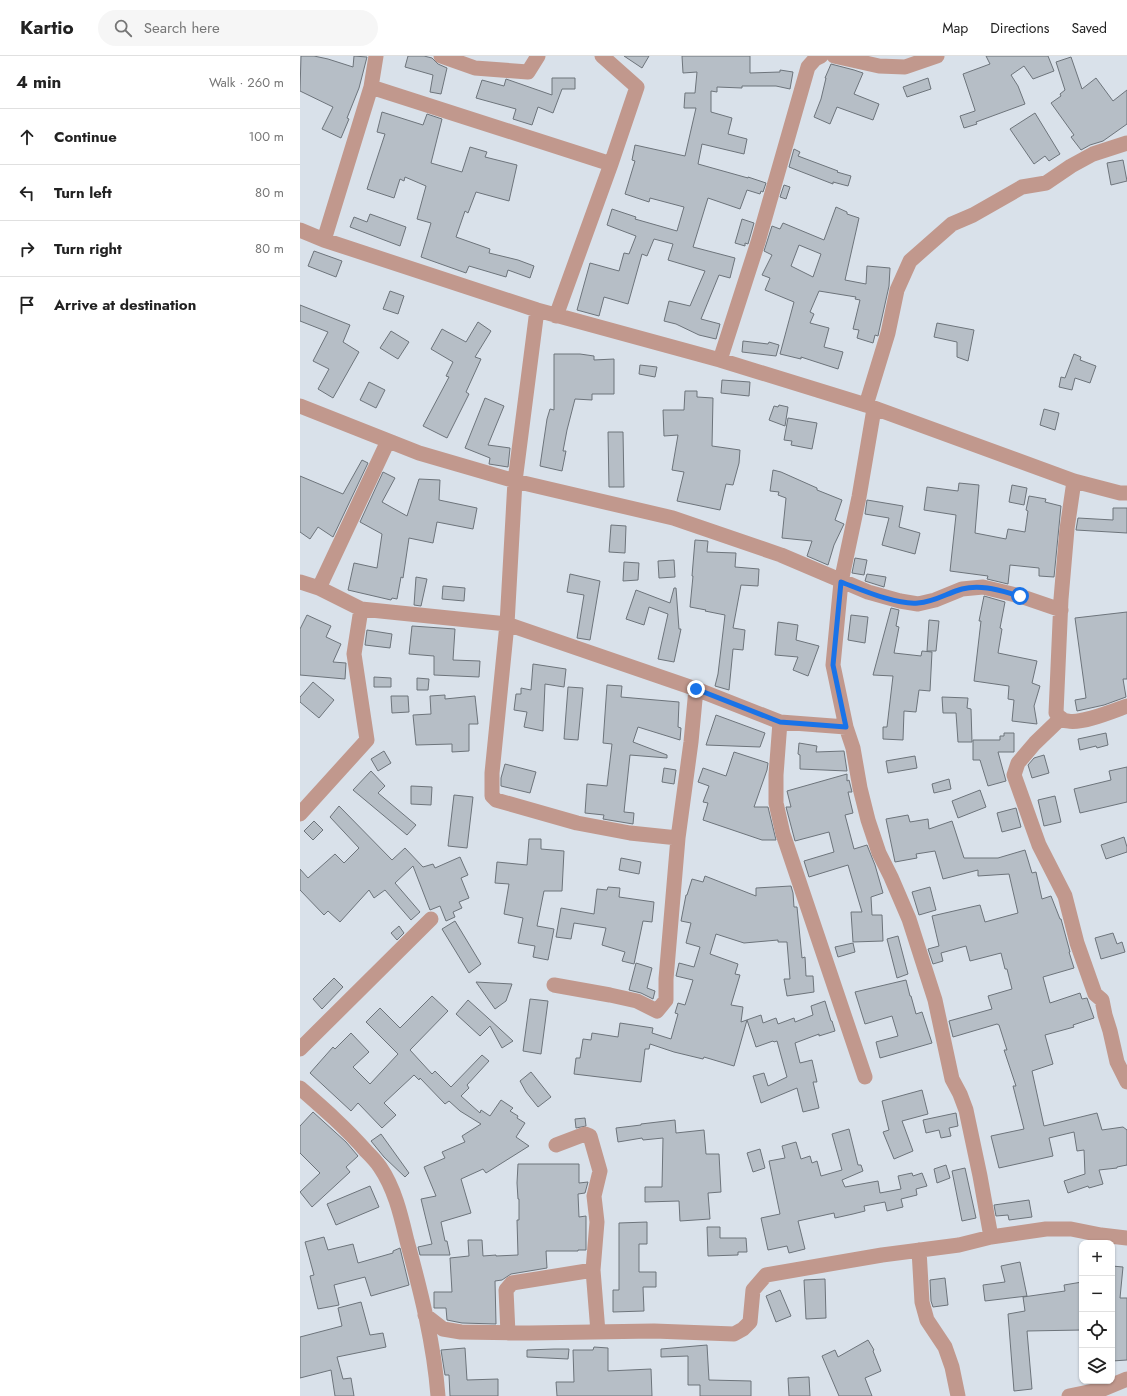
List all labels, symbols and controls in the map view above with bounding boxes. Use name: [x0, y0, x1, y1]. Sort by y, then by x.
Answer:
search box: [98, 10, 378, 46]
text: Kartio: [20, 14, 74, 41]
icon: search: [112, 17, 134, 39]
text: Search here: [144, 17, 220, 39]
text: Map: [942, 18, 968, 38]
text: Directions: [990, 18, 1050, 38]
text: Saved: [1072, 18, 1107, 38]
text: 4 min: [16, 70, 61, 94]
text: Walk · 260 m: [209, 73, 284, 92]
icon: ahead: [16, 126, 38, 148]
text: Continue: [54, 126, 117, 148]
text: 100 m: [249, 127, 284, 146]
icon: left: [16, 182, 38, 204]
text: Turn left: [54, 182, 112, 204]
text: 80 m: [255, 183, 284, 202]
icon: right: [16, 238, 38, 260]
text: Turn right: [54, 238, 122, 260]
text: 80 m: [255, 239, 284, 258]
icon: arrive: [16, 294, 38, 316]
text: Arrive at destination: [54, 294, 196, 316]
route start: [1011, 587, 1029, 605]
route end: [687, 680, 705, 698]
map controls: [1079, 1240, 1115, 1384]
button: +: [1079, 1240, 1115, 1276]
button: −: [1079, 1276, 1115, 1312]
button: locate: [1079, 1312, 1115, 1348]
button: layers: [1079, 1348, 1115, 1384]

